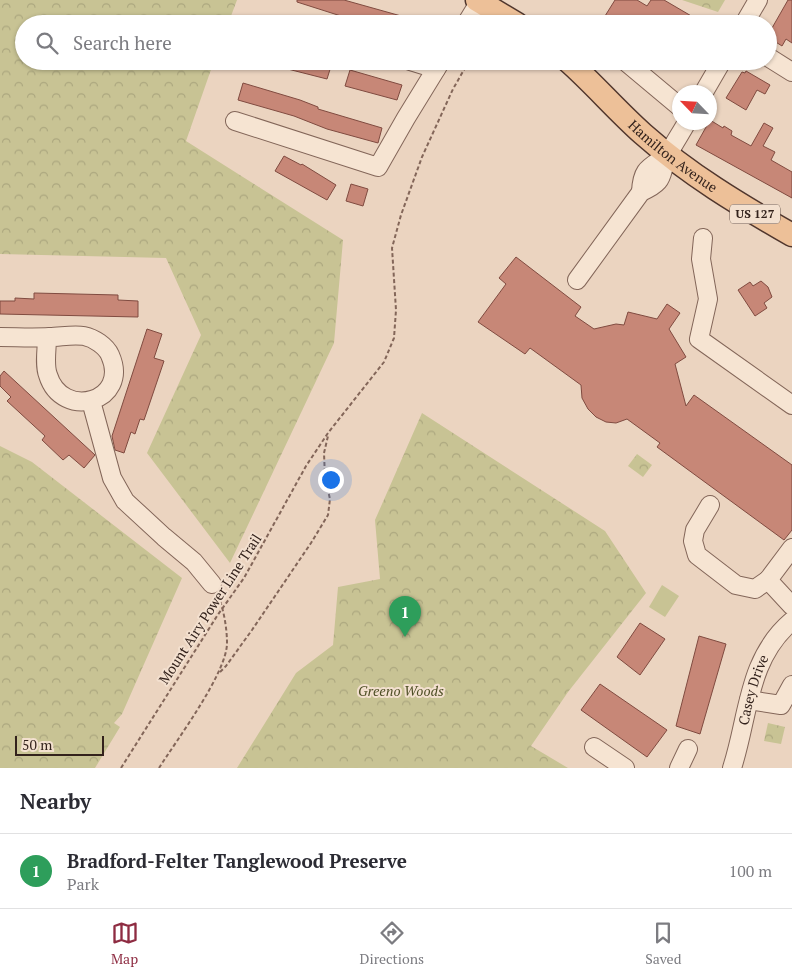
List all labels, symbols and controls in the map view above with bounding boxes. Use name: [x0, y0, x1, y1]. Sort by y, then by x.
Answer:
search box: [15, 15, 777, 70]
icon: search: [33, 29, 61, 57]
text: Search here: [73, 30, 172, 55]
north arrow: [672, 85, 717, 130]
street label: Hamilton Avenue: [625, 115, 721, 196]
road number: US 127: [730, 204, 780, 223]
your location: [318, 467, 344, 493]
street label: Mount Airy Power Line Trail: [154, 530, 265, 688]
pin: 1: [389, 596, 421, 637]
street label: Casey Drive: [733, 651, 773, 727]
park label: Greeno Woods: [358, 681, 444, 700]
scale bar: [15, 733, 104, 756]
text: 50 m: [22, 735, 52, 754]
text: Nearby: [20, 787, 91, 815]
text: Bradford-Felter Tanglewood Preserve: [67, 848, 407, 873]
text: 1: [31, 860, 41, 882]
text: 100 m: [729, 860, 772, 882]
text: Park: [67, 873, 99, 895]
tab: Map: [111, 919, 139, 968]
tab: Directions: [360, 919, 424, 968]
tab: Saved: [645, 919, 681, 968]

